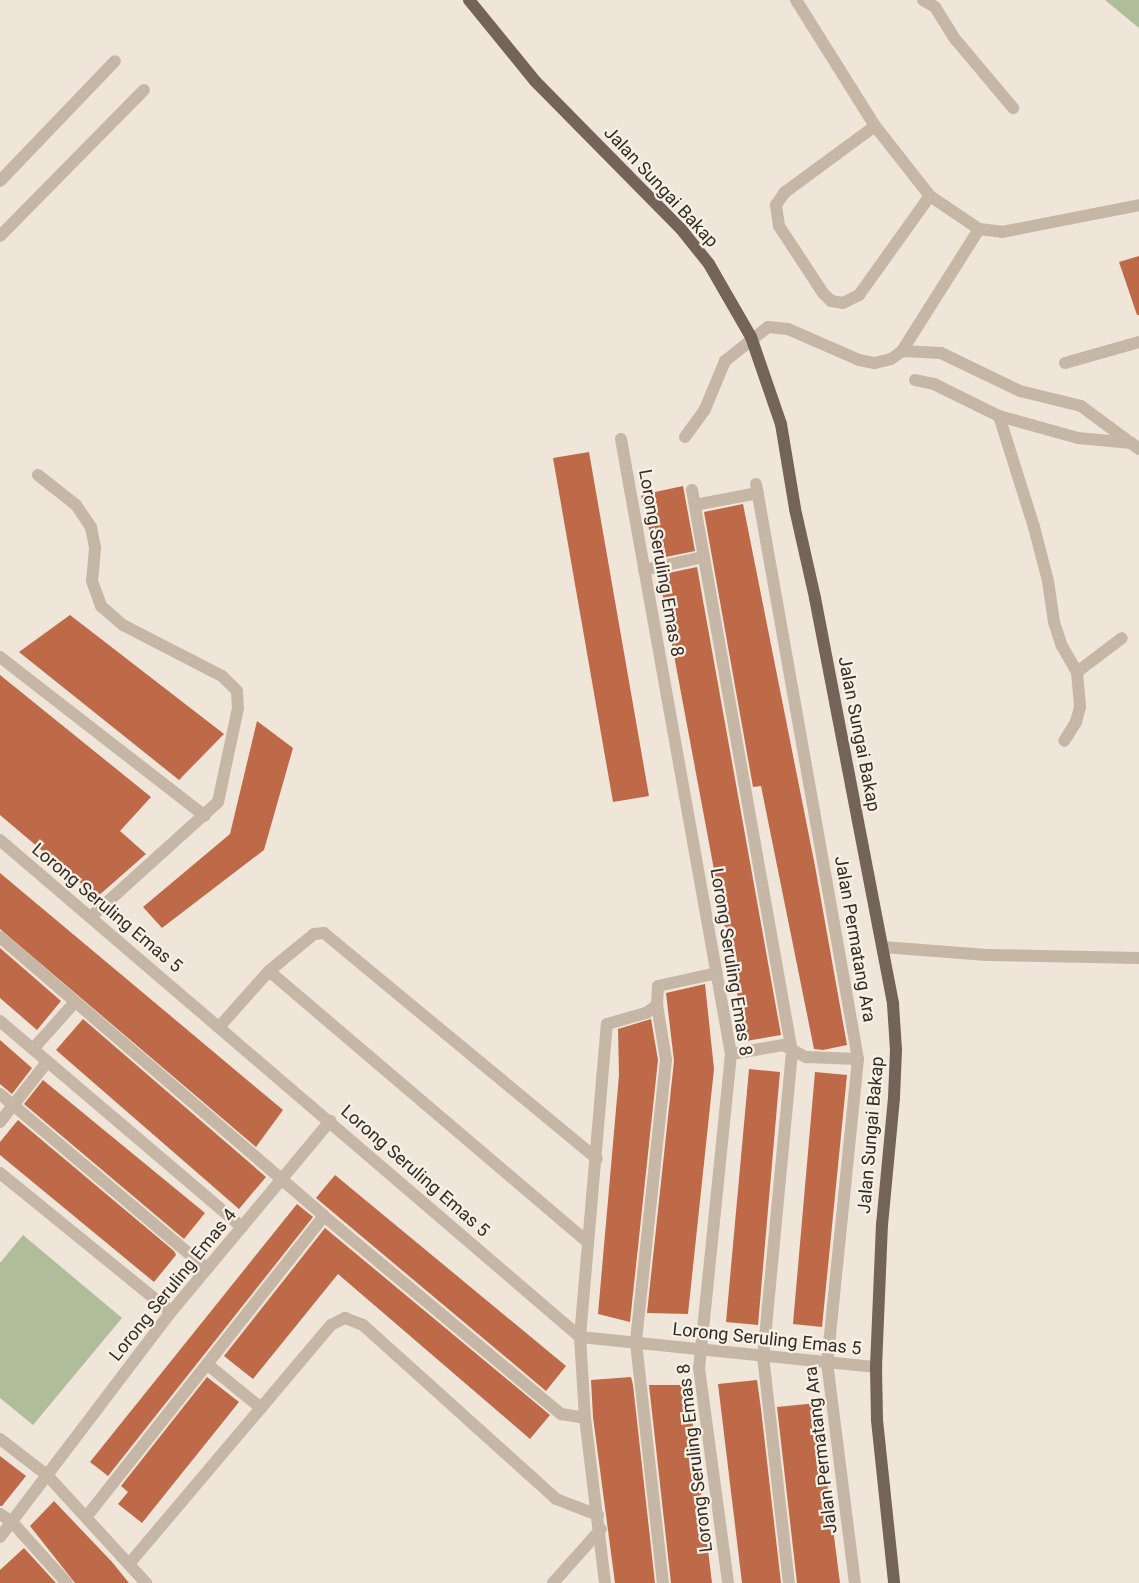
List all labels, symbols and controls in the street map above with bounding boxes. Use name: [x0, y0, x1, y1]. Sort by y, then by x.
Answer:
street label: Jalan Sungai Bakap: [599, 122, 723, 252]
street label: Lorong Seruling Emas 8: [634, 468, 688, 658]
street label: Jalan Sungai Bakap: [833, 655, 885, 813]
street label: Lorong Seruling Emas 5: [27, 839, 187, 977]
street label: Jalan Permatang Ara: [830, 854, 880, 1024]
street label: Lorong Seruling Emas 8: [705, 867, 757, 1057]
street label: Jalan Sungai Bakap: [853, 1056, 889, 1214]
street label: Lorong Seruling Emas 5: [336, 1101, 494, 1241]
street label: Lorong Seruling Emas 4: [105, 1204, 241, 1366]
street label: Lorong Seruling Emas 5: [671, 1318, 863, 1360]
street label: Lorong Seruling Emas 8: [673, 1362, 717, 1554]
street label: Jalan Permatang Ara: [800, 1365, 842, 1535]

